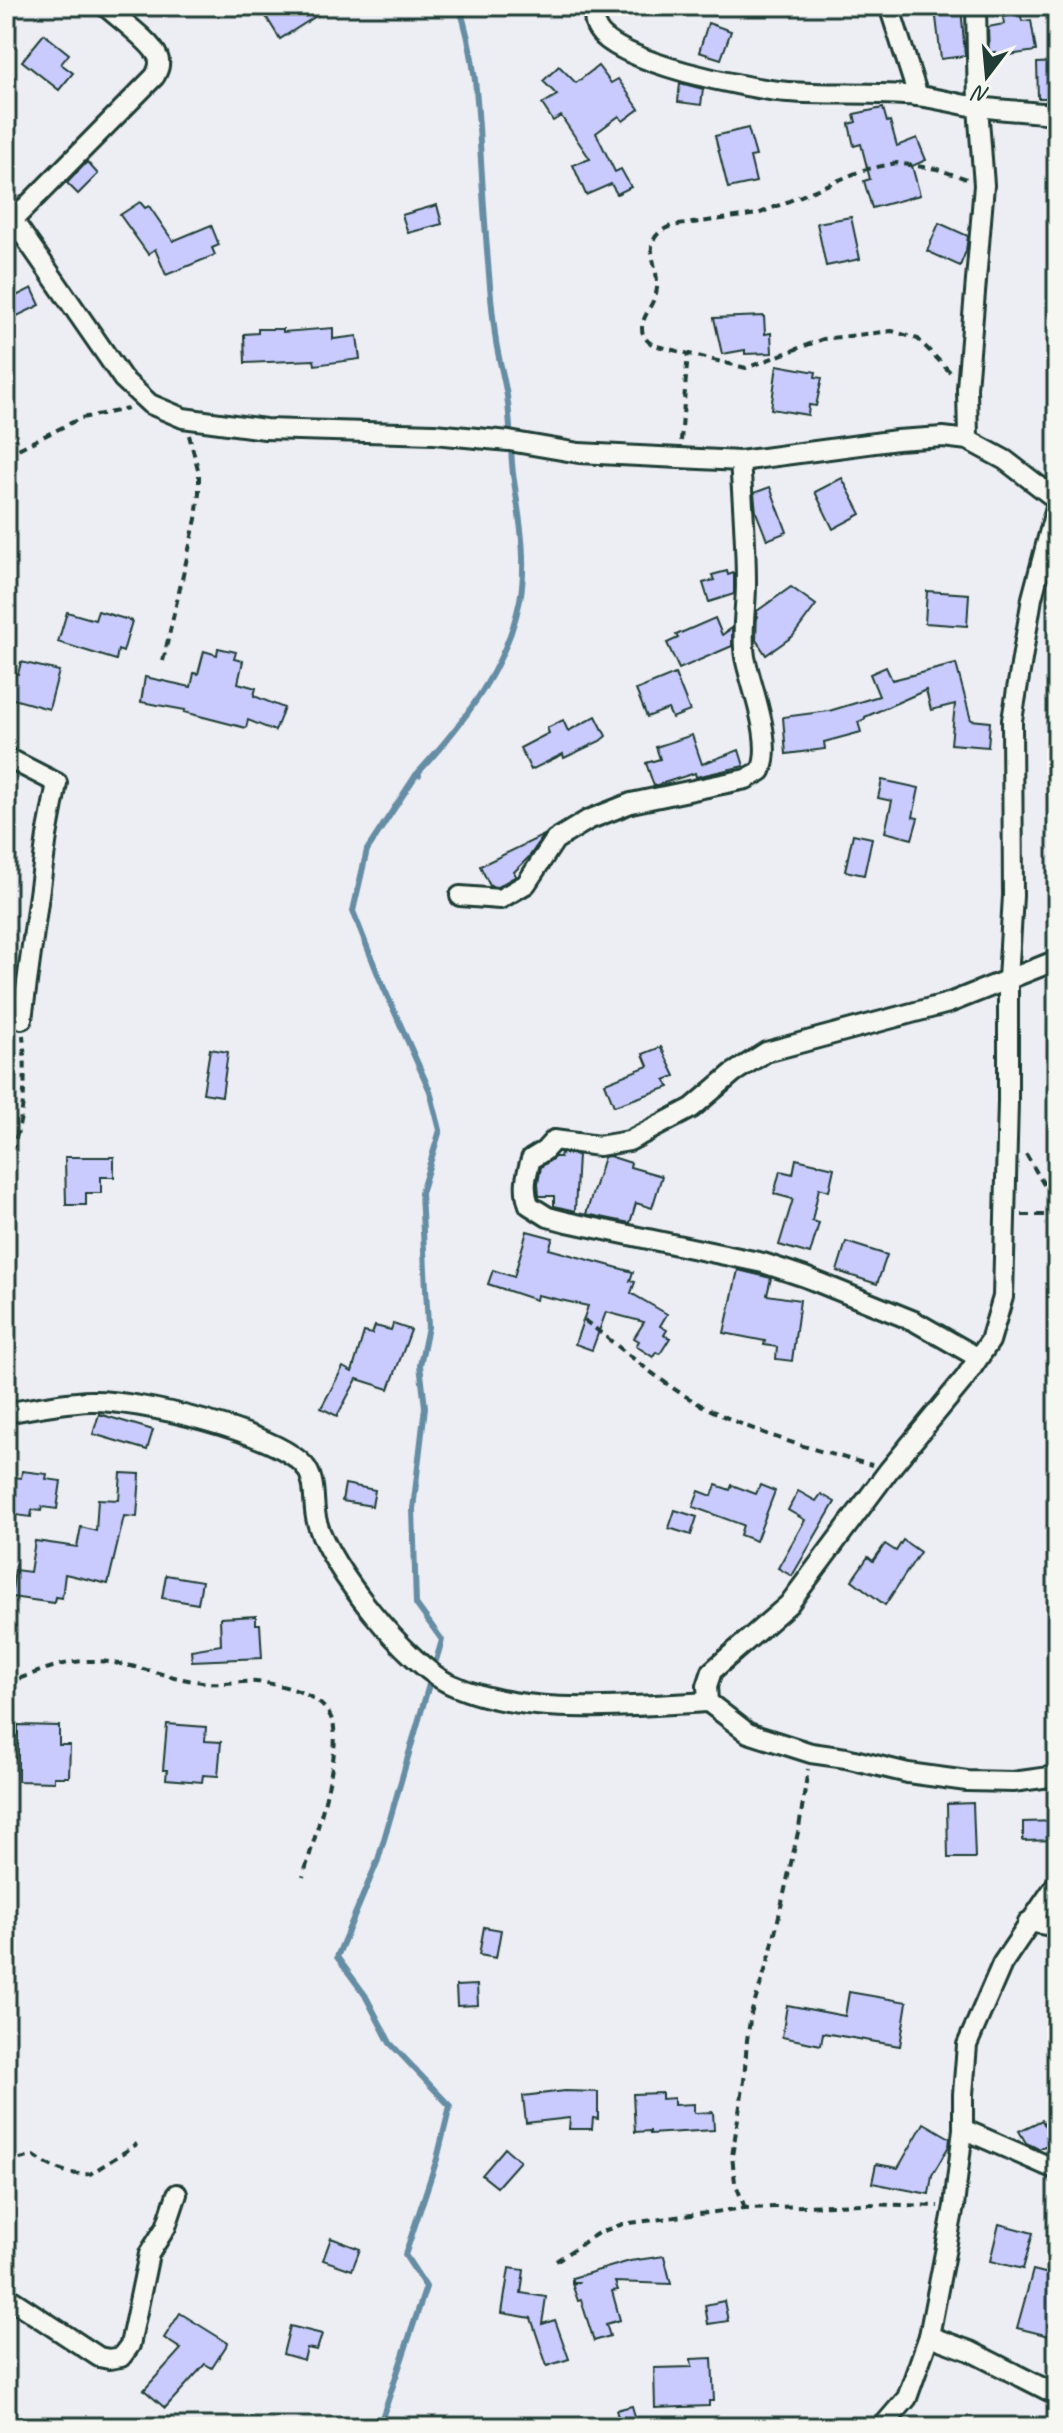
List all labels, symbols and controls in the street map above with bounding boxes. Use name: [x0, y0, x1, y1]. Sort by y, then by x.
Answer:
north arrow: [947, 36, 1027, 116]
text: N: [968, 78, 992, 110]

